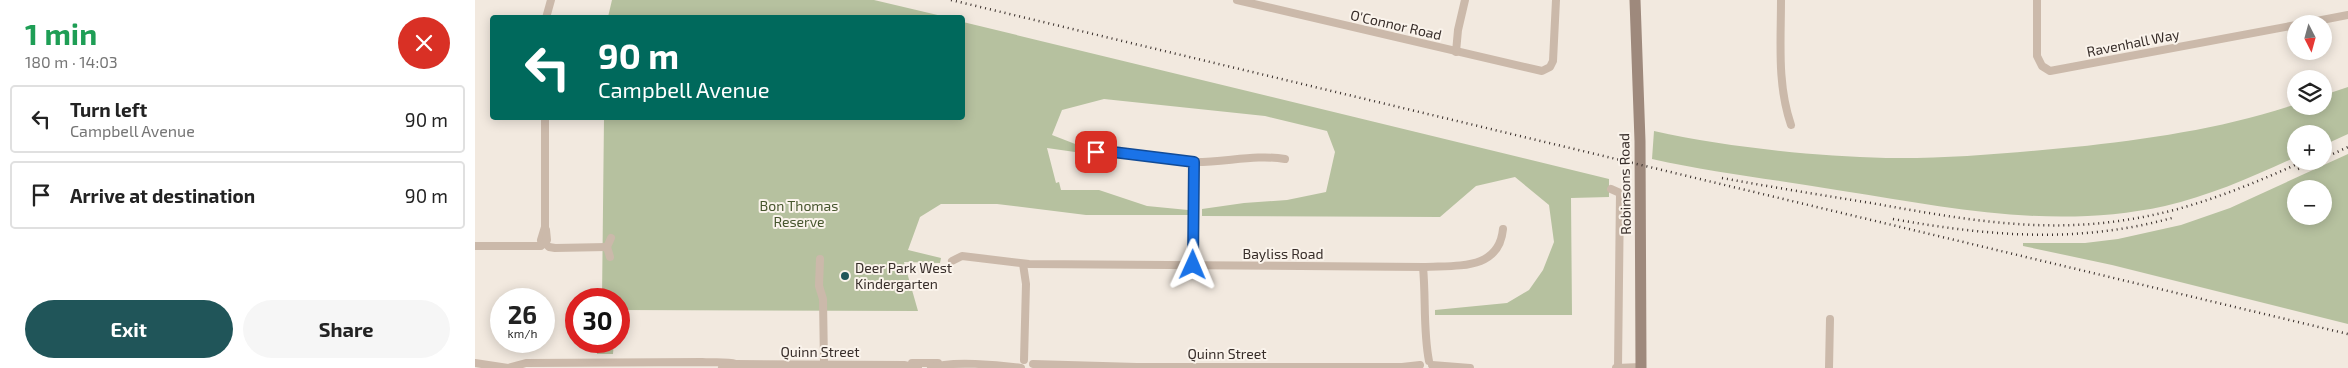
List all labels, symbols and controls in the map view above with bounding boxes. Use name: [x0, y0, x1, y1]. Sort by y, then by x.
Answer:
street label: O'Connor Road: [1349, 6, 1443, 43]
text: 1 min: [25, 15, 97, 51]
north arrow: [2287, 15, 2333, 60]
map controls: [2287, 15, 2332, 225]
button: close: [398, 17, 450, 69]
street label: Ravenhall Way: [2085, 25, 2181, 60]
text: 90 m: [598, 34, 679, 76]
icon: left: [515, 35, 580, 100]
text: 180 m · 14:03: [25, 52, 118, 71]
button: layers: [2287, 70, 2332, 115]
text: Campbell Avenue: [598, 76, 770, 102]
text: Turn left: [70, 98, 147, 121]
icon: left: [27, 105, 55, 133]
text: 90 m: [405, 108, 448, 131]
text: Campbell Avenue: [70, 121, 195, 140]
button: +: [2287, 125, 2332, 170]
pin: [1075, 131, 1117, 173]
street label: Robinsons Road: [1615, 133, 1634, 235]
icon: arrive: [1082, 138, 1110, 166]
button: −: [2287, 180, 2332, 225]
icon: arrive: [27, 181, 55, 209]
text: Arrive at destination: [70, 184, 255, 207]
text: 90 m: [405, 184, 448, 207]
park label: Bon Thomas Reserve: [760, 197, 838, 230]
position arrow: [1166, 238, 1218, 290]
street label: Bayliss Road: [1243, 245, 1324, 262]
place label: Deer Park West Kindergarten: [855, 259, 952, 292]
marker: Deer Park West Kindergarten: [839, 270, 851, 282]
speed limit sign: 30: [565, 288, 630, 353]
text: 26: [508, 299, 537, 329]
button: Exit: [25, 300, 233, 358]
button: Share: [243, 300, 450, 358]
text: km/h: [508, 326, 537, 340]
street label: Quinn Street: [780, 343, 860, 360]
street label: Quinn Street: [1187, 345, 1267, 362]

